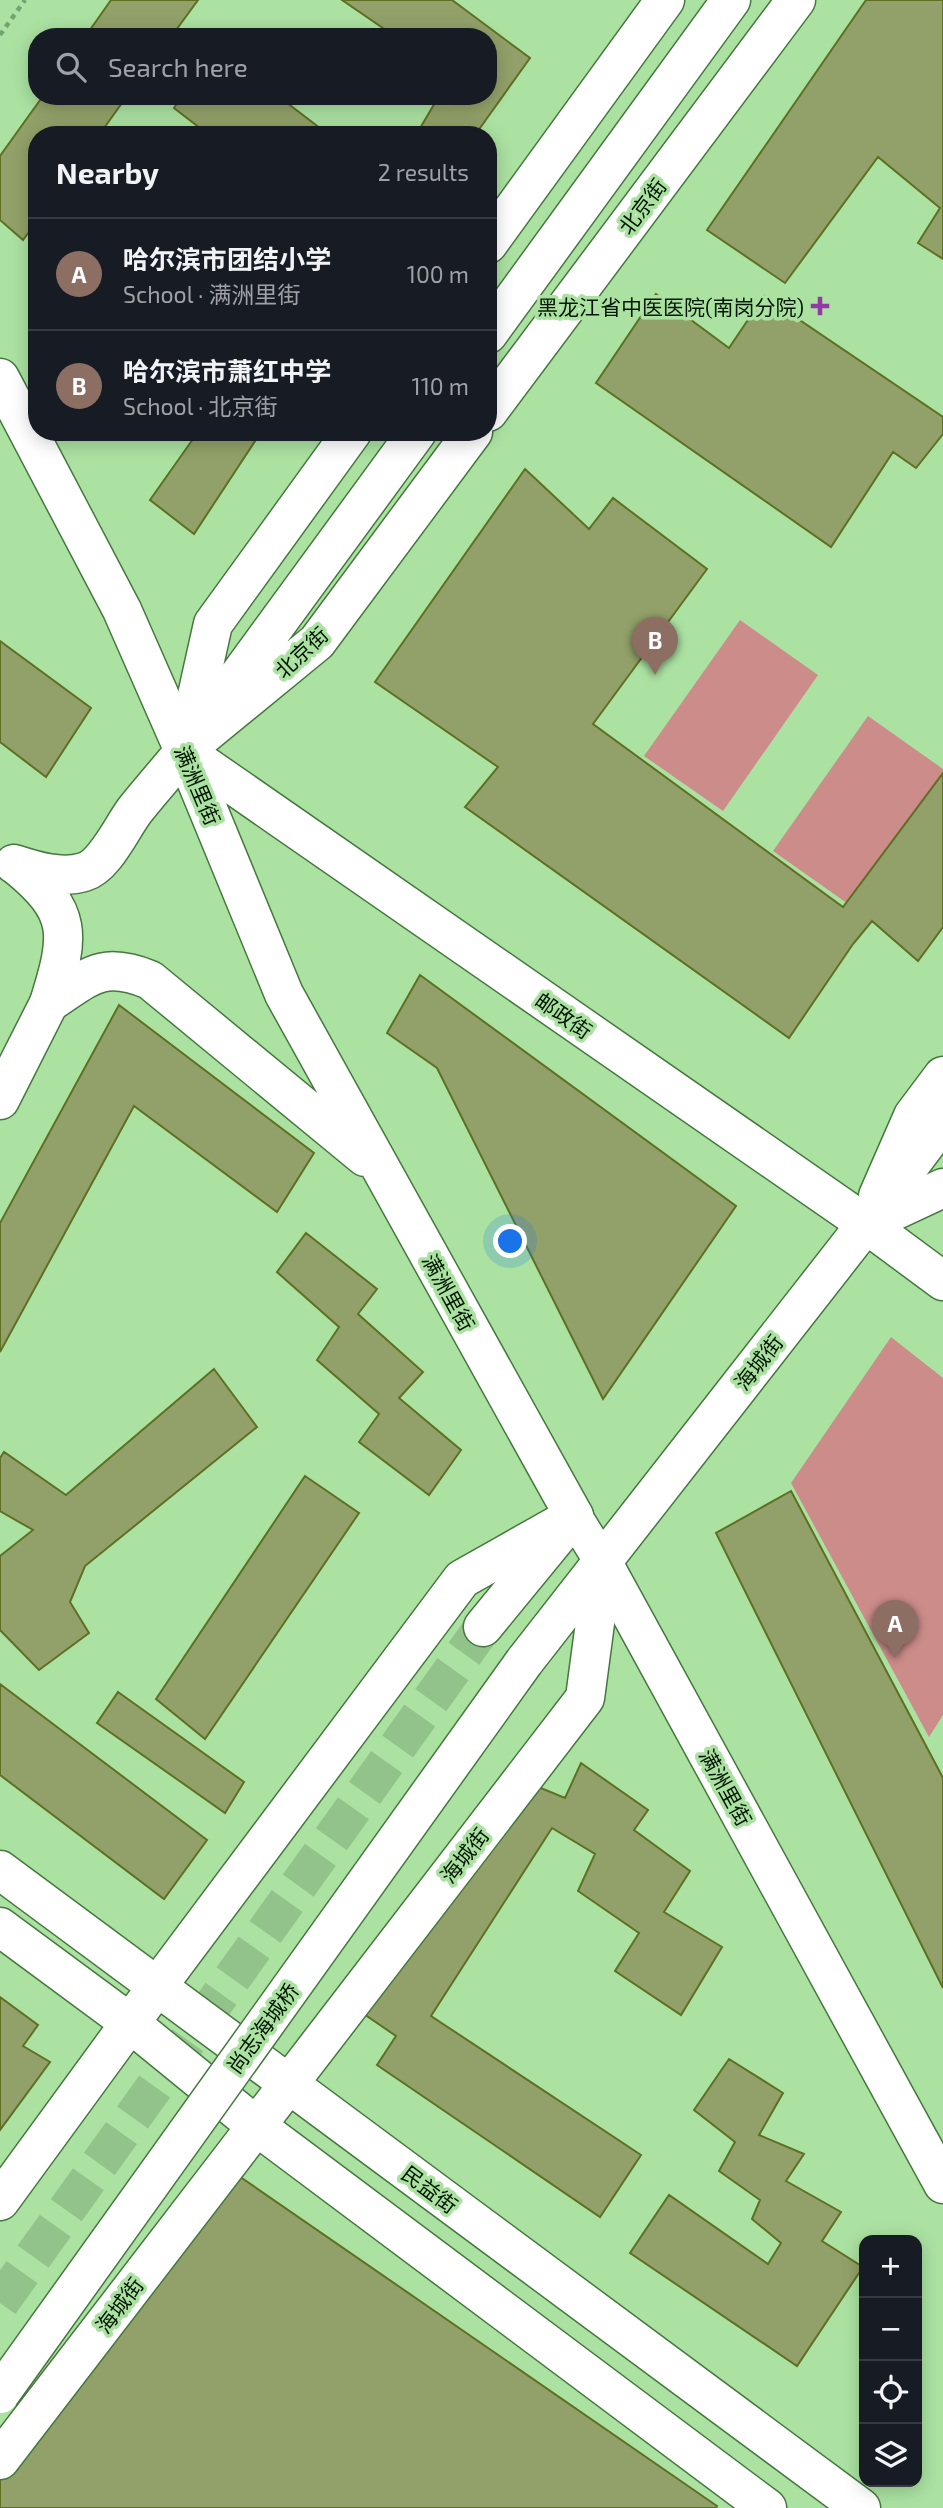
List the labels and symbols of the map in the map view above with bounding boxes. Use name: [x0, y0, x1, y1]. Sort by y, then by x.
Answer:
street label: 北京街: [613, 173, 671, 239]
place label: 黑龙江省中医医院(南岗分院): [537, 294, 804, 319]
marker: 黑龙江省中医医院(南岗分院): [810, 296, 830, 316]
pin: B: [632, 617, 678, 675]
street label: 北京街: [269, 621, 333, 683]
street label: 满洲里街: [170, 741, 226, 829]
street label: 邮政街: [531, 987, 597, 1043]
your location: [493, 1224, 527, 1258]
street label: 满洲里街: [418, 1249, 480, 1335]
street label: 海城街: [729, 1329, 787, 1395]
pin: A: [872, 1600, 918, 1658]
street label: 满洲里街: [695, 1744, 757, 1830]
street label: 海城街: [435, 1822, 493, 1888]
street label: 尚志海城桥: [221, 1978, 303, 2078]
street label: 民益街: [397, 2160, 463, 2218]
street label: 海城街: [90, 2272, 148, 2338]

